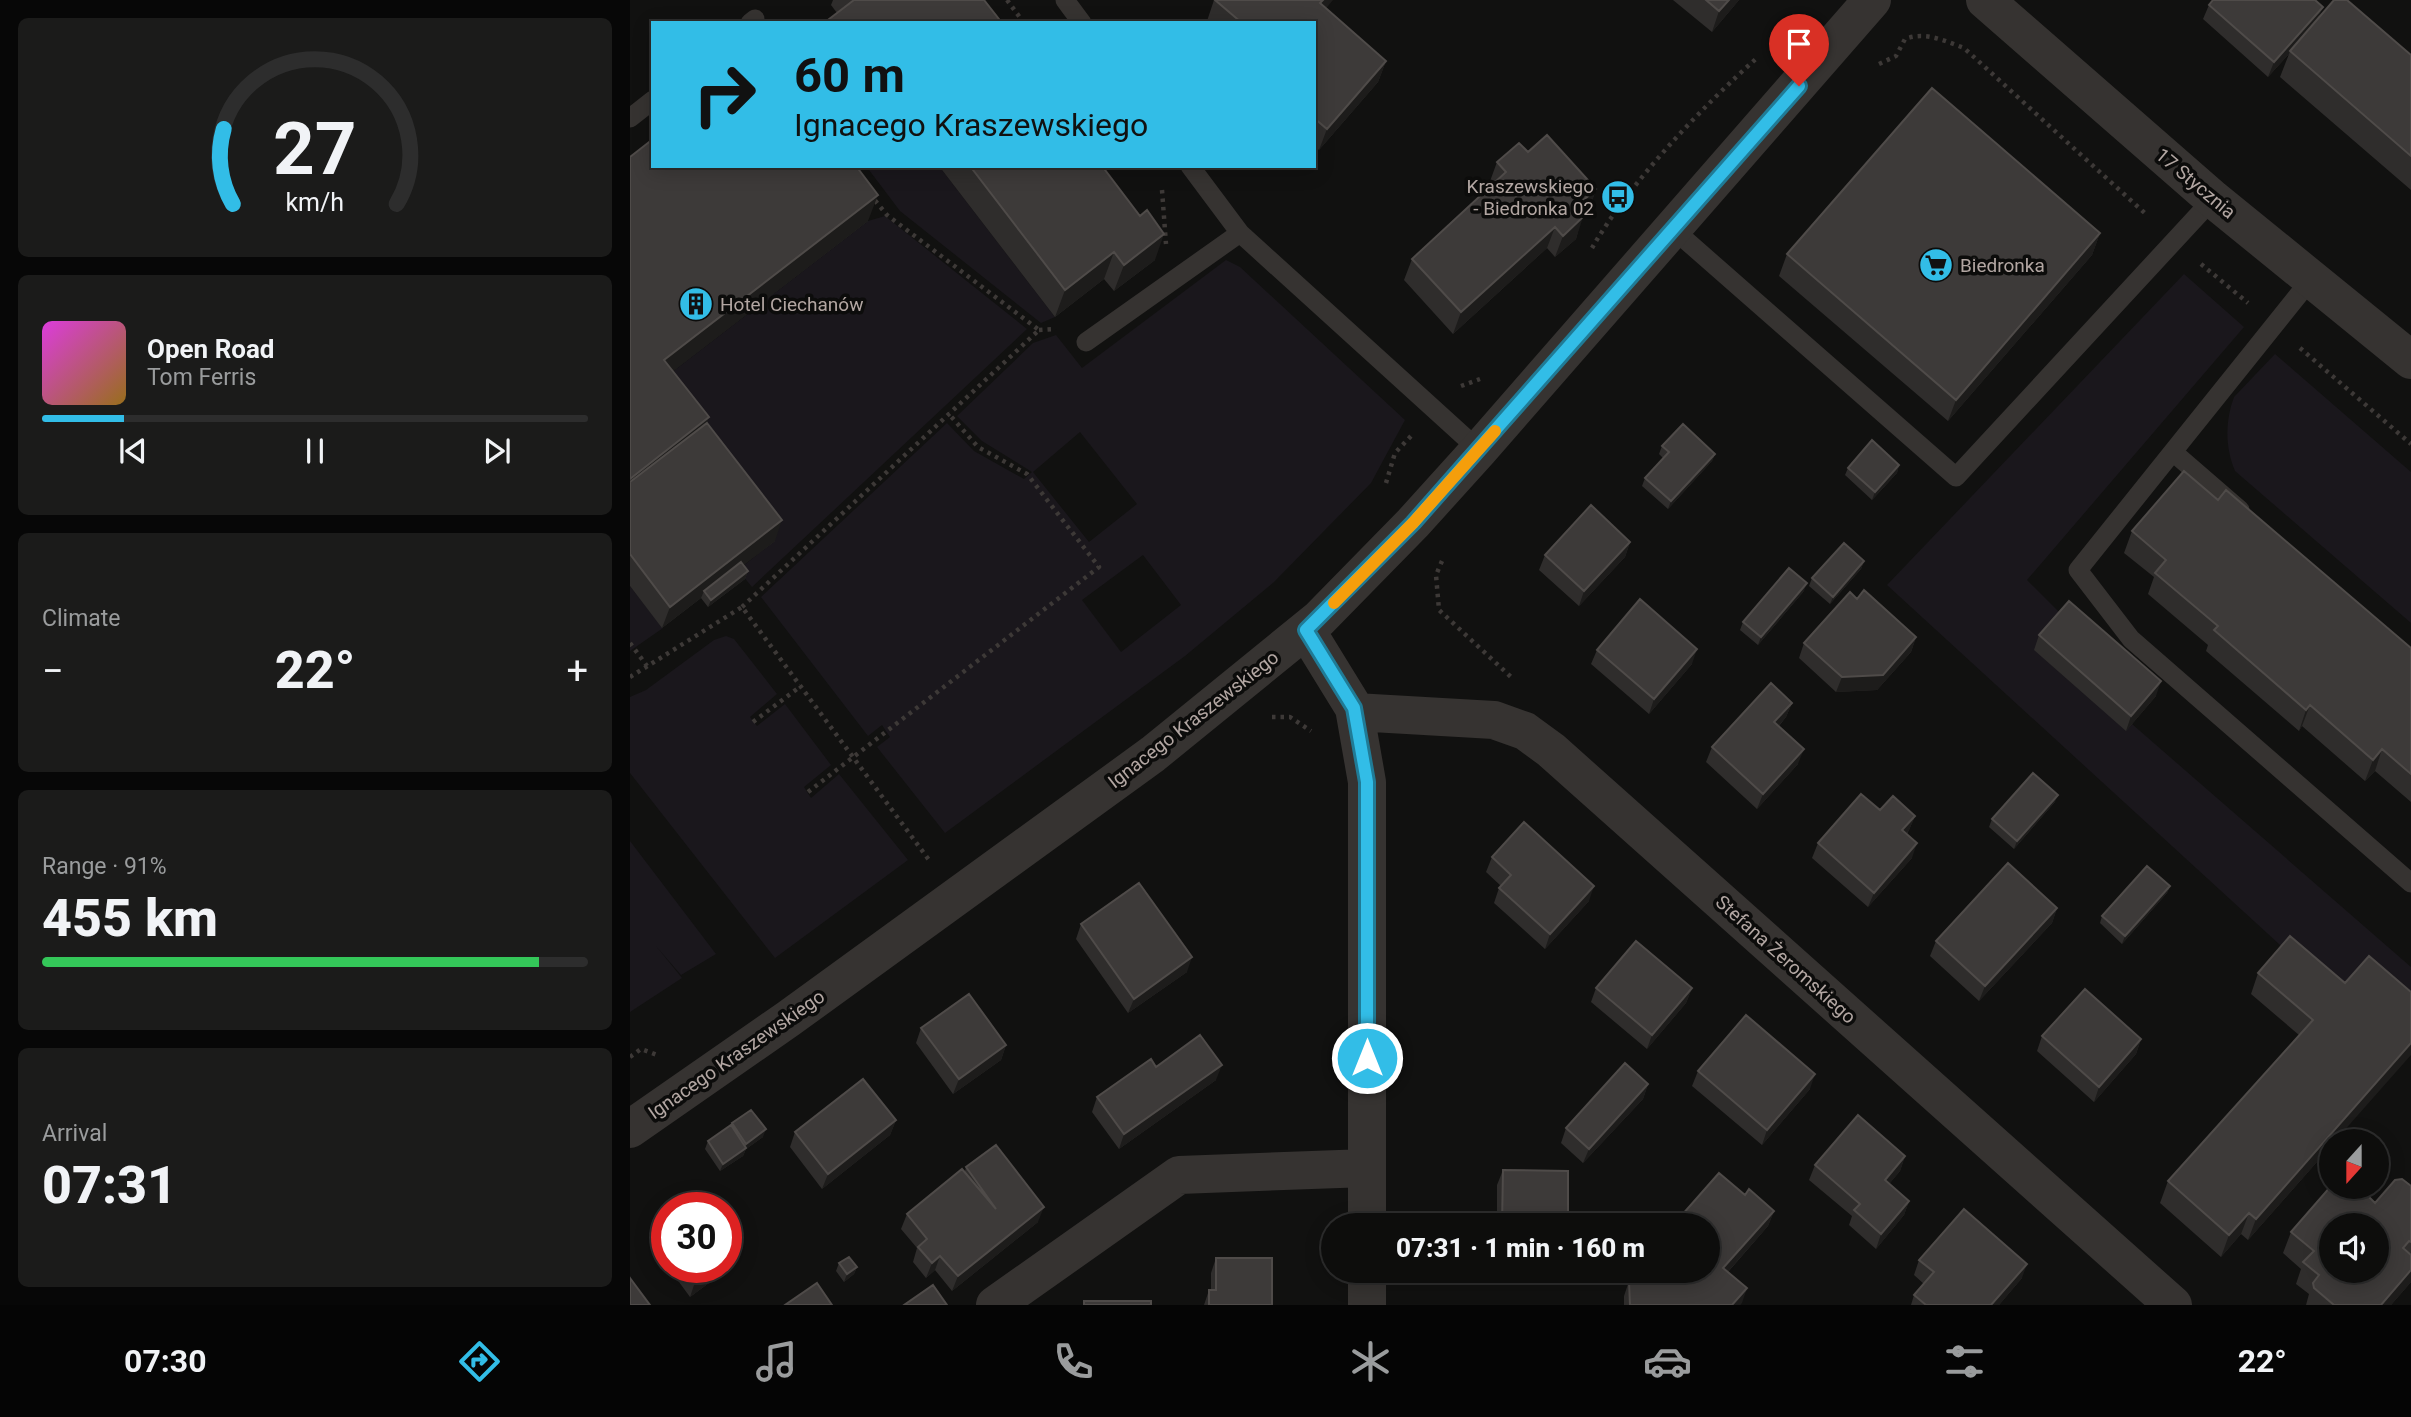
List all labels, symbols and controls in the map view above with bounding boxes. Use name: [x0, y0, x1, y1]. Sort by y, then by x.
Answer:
pin: [1769, 14, 1829, 86]
icon: arrive: [1780, 25, 1818, 63]
text: 60 m: [794, 47, 905, 104]
icon: right: [679, 49, 770, 140]
text: 27: [273, 106, 357, 192]
text: Ignacego Kraszewskiego: [794, 106, 1148, 144]
street label: 17 Stycznia: [2151, 143, 2240, 223]
place label: Kraszewskiego - Biedronka 02: [1467, 175, 1594, 220]
bus stop icon: Kraszewskiego - Biedronka 02: [1599, 178, 1637, 216]
text: km/h: [286, 188, 344, 217]
supermarket icon: Biedronka: [1917, 246, 1955, 284]
place label: Biedronka: [1960, 254, 2045, 277]
building icon: Hotel Ciechanów: [677, 285, 715, 323]
place label: Hotel Ciechanów: [720, 293, 863, 316]
text: Open Road: [147, 334, 275, 364]
text: Tom Ferris: [147, 364, 256, 391]
icon: previous: [114, 432, 152, 470]
icon: pause: [296, 432, 334, 470]
icon: next: [478, 432, 516, 470]
text: Climate: [42, 605, 121, 632]
text: 22°: [275, 640, 355, 701]
street label: Ignacego Kraszewskiego: [1103, 646, 1283, 793]
text: −: [42, 649, 64, 693]
text: +: [566, 649, 588, 693]
text: Range · 91%: [42, 853, 167, 880]
text: 455 km: [42, 888, 218, 949]
street label: Stefana Żeromskiego: [1711, 890, 1861, 1028]
street label: Ignacego Kraszewskiego: [644, 985, 829, 1124]
position arrow: [1330, 1021, 1404, 1095]
text: Arrival: [42, 1120, 107, 1147]
north arrow: [2319, 1129, 2389, 1199]
map controls: [2319, 1129, 2389, 1283]
text: 07:31: [42, 1155, 177, 1216]
speed limit sign: 30: [651, 1192, 742, 1283]
button: sound: [2319, 1213, 2389, 1283]
text: 07:31 · 1 min · 160 m: [1396, 1233, 1645, 1263]
icon: directions: [455, 1337, 504, 1386]
icon: music: [752, 1337, 801, 1386]
icon: phone: [1049, 1337, 1098, 1386]
icon: climate: [1346, 1337, 1395, 1386]
icon: car: [1643, 1337, 1692, 1386]
icon: filters: [1940, 1337, 1989, 1386]
text: 07:30: [124, 1342, 207, 1380]
text: 22°: [2238, 1342, 2287, 1380]

